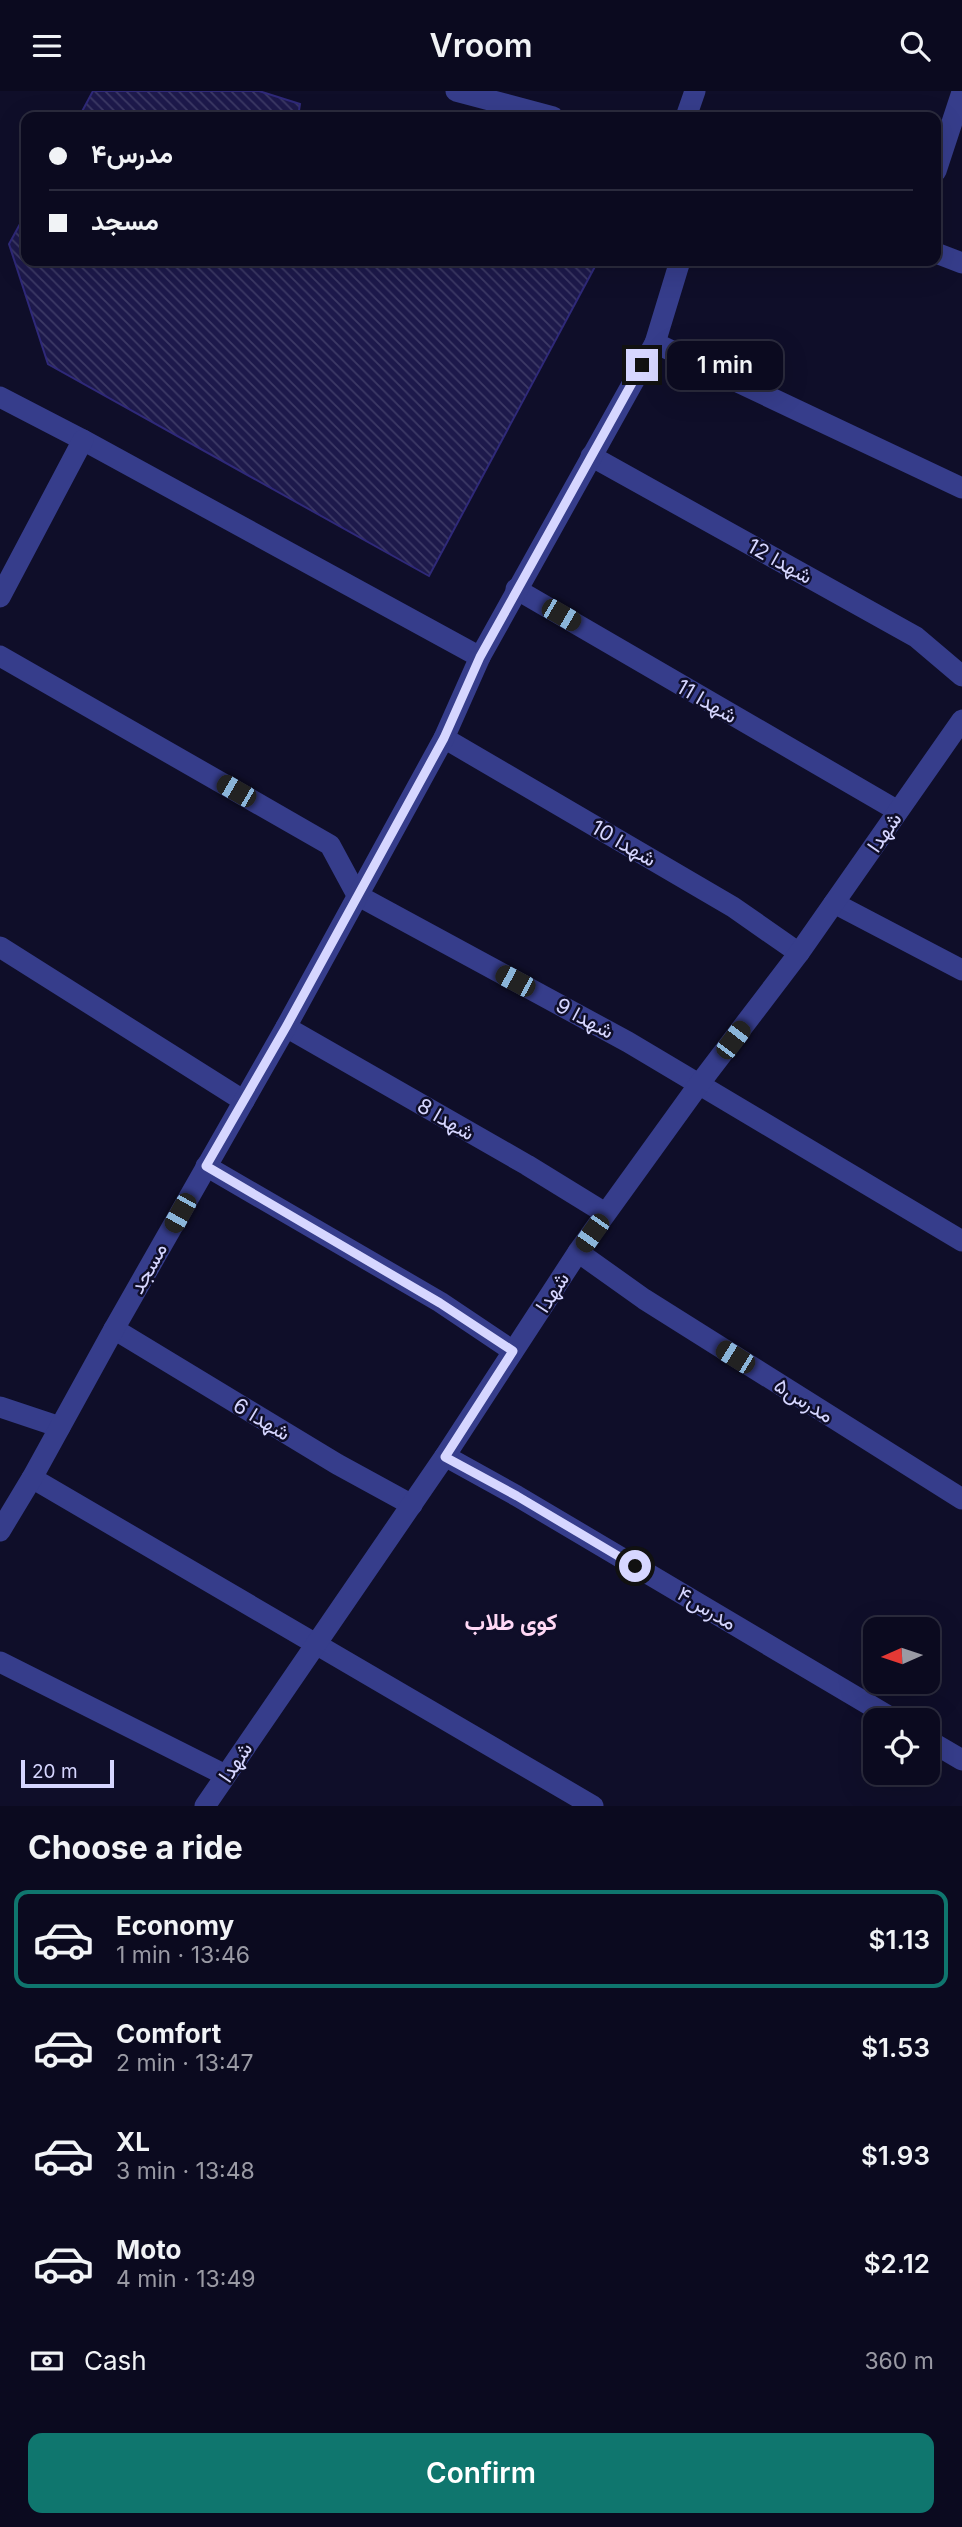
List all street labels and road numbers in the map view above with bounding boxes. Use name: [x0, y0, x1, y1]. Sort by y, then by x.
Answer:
street label: شهدا 12: [743, 533, 817, 590]
street label: شهدا 11: [672, 674, 742, 729]
street label: شهدا: [861, 807, 907, 857]
street label: شهدا 10: [587, 814, 661, 872]
street label: شهدا 9: [551, 992, 618, 1044]
street label: شهدا 8: [412, 1093, 479, 1146]
street label: مسجد: [124, 1238, 172, 1298]
street label: شهدا: [530, 1267, 575, 1317]
street label: مدرس۵: [769, 1372, 838, 1429]
street label: شهدا 6: [228, 1392, 295, 1447]
street label: مدرس۴: [672, 1581, 741, 1636]
street label: شهدا: [213, 1737, 258, 1787]

